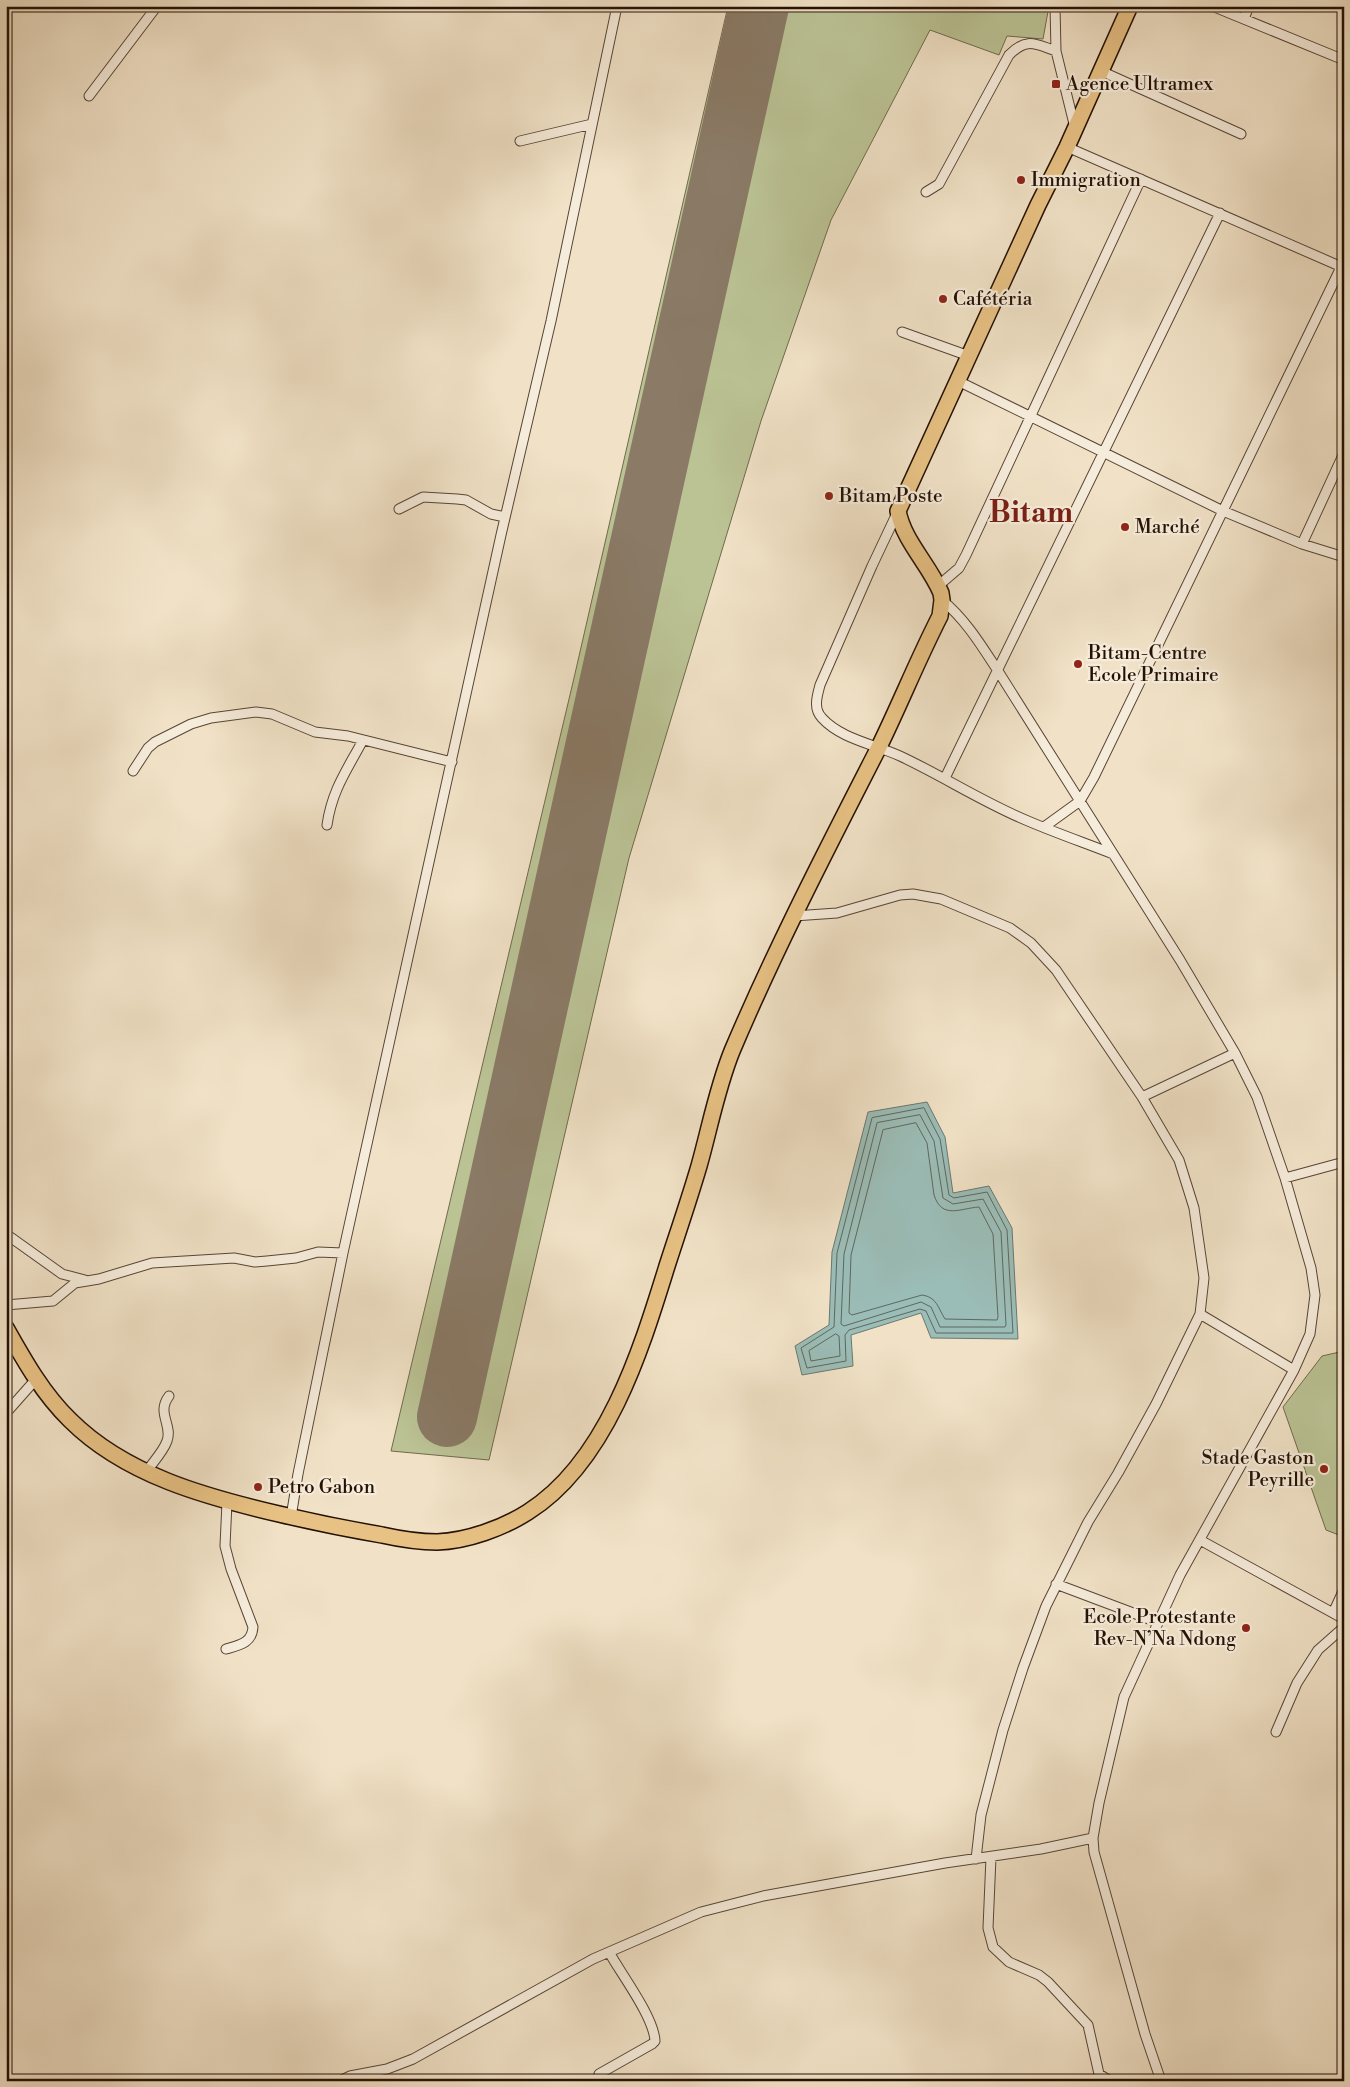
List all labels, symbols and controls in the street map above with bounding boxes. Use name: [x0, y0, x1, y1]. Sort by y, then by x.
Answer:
place label: Agence Ultramex: [1065, 72, 1213, 96]
marker: Agence Ultramex: [1050, 78, 1062, 90]
place label: Immigration: [1031, 168, 1141, 192]
marker: Immigration: [1015, 174, 1027, 186]
place label: Cafétéria: [953, 287, 1033, 311]
marker: Cafétéria: [937, 293, 949, 305]
place label: Bitam Poste: [838, 484, 943, 508]
marker: Bitam Poste: [823, 490, 835, 502]
district label: Bitam: [989, 495, 1073, 531]
place label: Marché: [1135, 515, 1200, 539]
marker: Marché: [1119, 521, 1131, 533]
place label: Bitam-Centre Ecole Primaire: [1087, 641, 1219, 687]
marker: Bitam-Centre Ecole Primaire: [1072, 658, 1084, 670]
place label: Stade Gaston Peyrille: [1202, 1446, 1314, 1492]
marker: Stade Gaston Peyrille: [1318, 1463, 1330, 1475]
place label: Petro Gabon: [268, 1475, 375, 1499]
marker: Petro Gabon: [252, 1481, 264, 1493]
place label: Ecole Protestante Rev-N’Na Ndong: [1083, 1605, 1236, 1651]
marker: Ecole Protestante Rev-N’Na Ndong: [1240, 1622, 1252, 1634]

